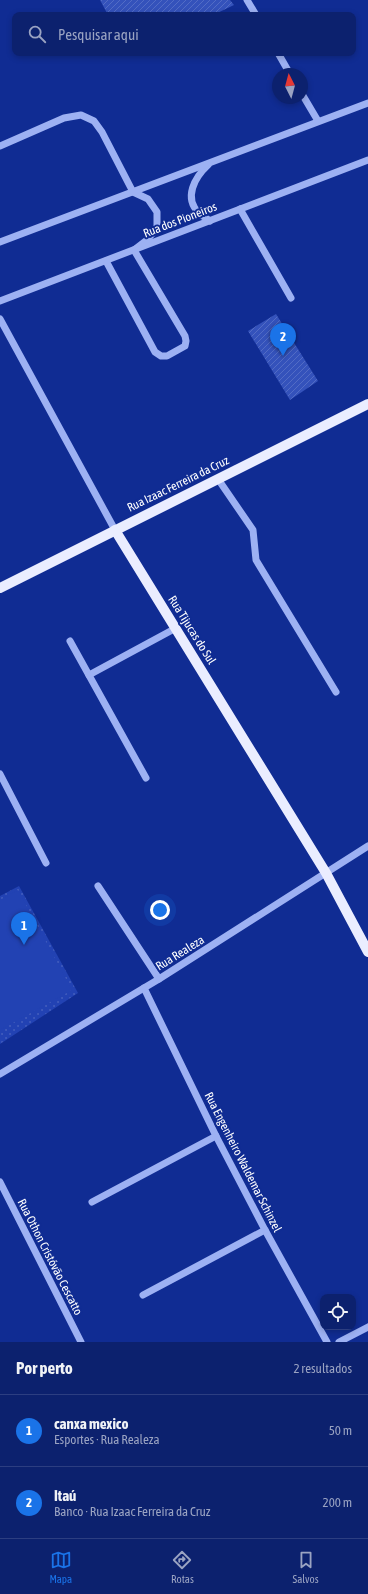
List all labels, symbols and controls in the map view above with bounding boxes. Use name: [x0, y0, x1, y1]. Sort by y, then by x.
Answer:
search box: [12, 12, 356, 56]
icon: search: [26, 23, 48, 45]
text: Pesquisar aqui: [58, 26, 139, 43]
north arrow: [272, 68, 308, 104]
street label: Rua dos Pioneiros: [141, 200, 219, 240]
pin: 2: [270, 323, 296, 356]
street label: Rua Izaac Ferreira da Cruz: [125, 453, 232, 515]
street label: Rua Tijucas do Sul: [165, 593, 219, 668]
your location: [150, 900, 170, 920]
pin: 1: [11, 912, 37, 945]
street label: Rua Realeza: [153, 933, 207, 973]
street label: Rua Engenheiro Waldemar Schinzel: [202, 1090, 285, 1235]
street label: Rua Othon Cristóvão Cescatto: [15, 1197, 86, 1318]
map controls: [320, 1294, 356, 1330]
button: locate: [320, 1294, 356, 1330]
text: Por perto: [16, 1358, 73, 1378]
text: 2 resultados: [293, 1361, 352, 1376]
text: canxa mexico: [54, 1415, 128, 1432]
text: 1: [26, 1423, 32, 1438]
text: 50 m: [329, 1423, 352, 1438]
text: Esportes · Rua Realeza: [54, 1432, 160, 1447]
text: Itaú: [54, 1487, 76, 1504]
text: 2: [26, 1495, 32, 1510]
text: 200 m: [323, 1495, 352, 1510]
text: Banco · Rua Izaac Ferreira da Cruz: [54, 1504, 211, 1519]
tab: Mapa: [49, 1549, 72, 1585]
tab: Rotas: [171, 1549, 194, 1585]
tab: Salvos: [293, 1549, 319, 1585]

